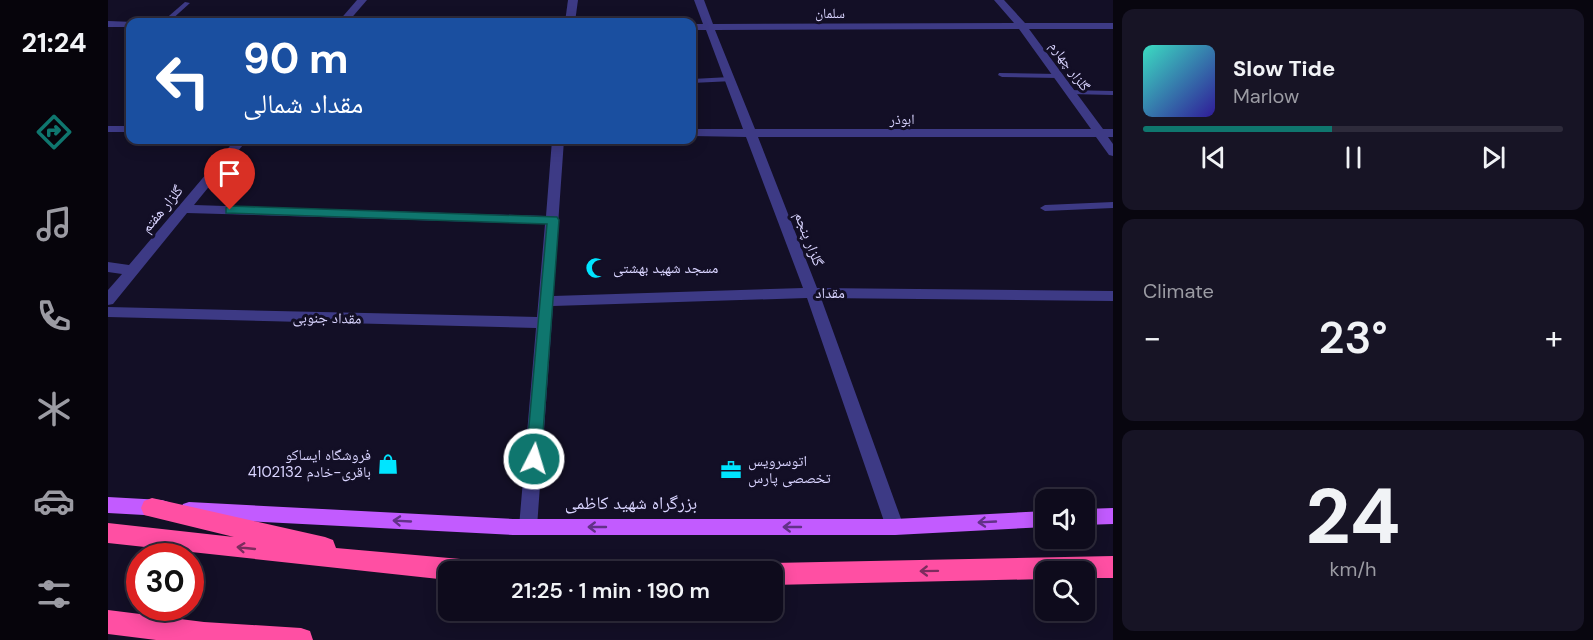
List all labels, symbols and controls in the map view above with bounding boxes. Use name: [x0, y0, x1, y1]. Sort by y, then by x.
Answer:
street label: سلمان: [815, 4, 845, 22]
text: 21:24: [21, 25, 87, 60]
text: 90 m: [243, 31, 349, 86]
street label: گلزار چهارم: [1045, 37, 1094, 95]
icon: left: [144, 42, 222, 120]
text: Slow Tide: [1233, 54, 1335, 83]
text: Marlow: [1233, 83, 1299, 109]
text: مقداد شمالی: [243, 86, 363, 121]
street label: ابوذر: [889, 110, 914, 128]
icon: directions: [33, 111, 75, 153]
icon: previous: [1197, 141, 1230, 174]
icon: pause: [1337, 141, 1370, 174]
icon: next: [1477, 141, 1510, 174]
pin: [204, 148, 255, 210]
icon: arrive: [213, 157, 246, 190]
street label: گلزار هفتم: [136, 181, 188, 237]
icon: music: [33, 203, 75, 245]
street label: گلزار پنجم: [789, 209, 829, 269]
mosque icon: مسجد شهید بهشتی: [584, 256, 608, 280]
place label: مسجد شهید بهشتی: [613, 258, 719, 278]
text: Climate: [1143, 278, 1214, 304]
street label: مقداد: [815, 283, 845, 303]
icon: phone: [33, 295, 75, 337]
street label: مقداد جنوبی: [292, 307, 362, 329]
text: 23°: [1319, 308, 1388, 367]
text: −: [1143, 316, 1161, 359]
text: +: [1545, 316, 1563, 359]
icon: climate: [33, 388, 75, 430]
position arrow: [502, 427, 566, 491]
place label: فروشگاه ایساکو باقری-خادم 4102132: [248, 445, 371, 482]
place label: اتوسرویس تخصصی پارس: [748, 451, 831, 488]
shop icon: فروشگاه ایساکو باقری-خادم 4102132: [376, 452, 400, 476]
office icon: اتوسرویس تخصصی پارس: [719, 458, 743, 482]
text: 24: [1305, 466, 1401, 567]
icon: car: [33, 480, 75, 522]
map controls: [1035, 489, 1095, 621]
button: sound: [1035, 489, 1095, 549]
street label: بزرگراه شهید کاظمی: [565, 491, 697, 515]
one-way arrow: [393, 515, 413, 526]
one-way arrow: [978, 517, 998, 528]
one-way arrow: [588, 521, 608, 533]
one-way arrow: [783, 521, 803, 533]
speed limit sign: 30: [126, 543, 204, 621]
one-way arrow: [236, 543, 256, 554]
text: km/h: [1329, 556, 1377, 582]
button: search: [1035, 561, 1095, 621]
one-way arrow: [919, 565, 939, 577]
icon: filters: [33, 573, 75, 615]
text: 21:25 · 1 min · 190 m: [511, 576, 710, 605]

